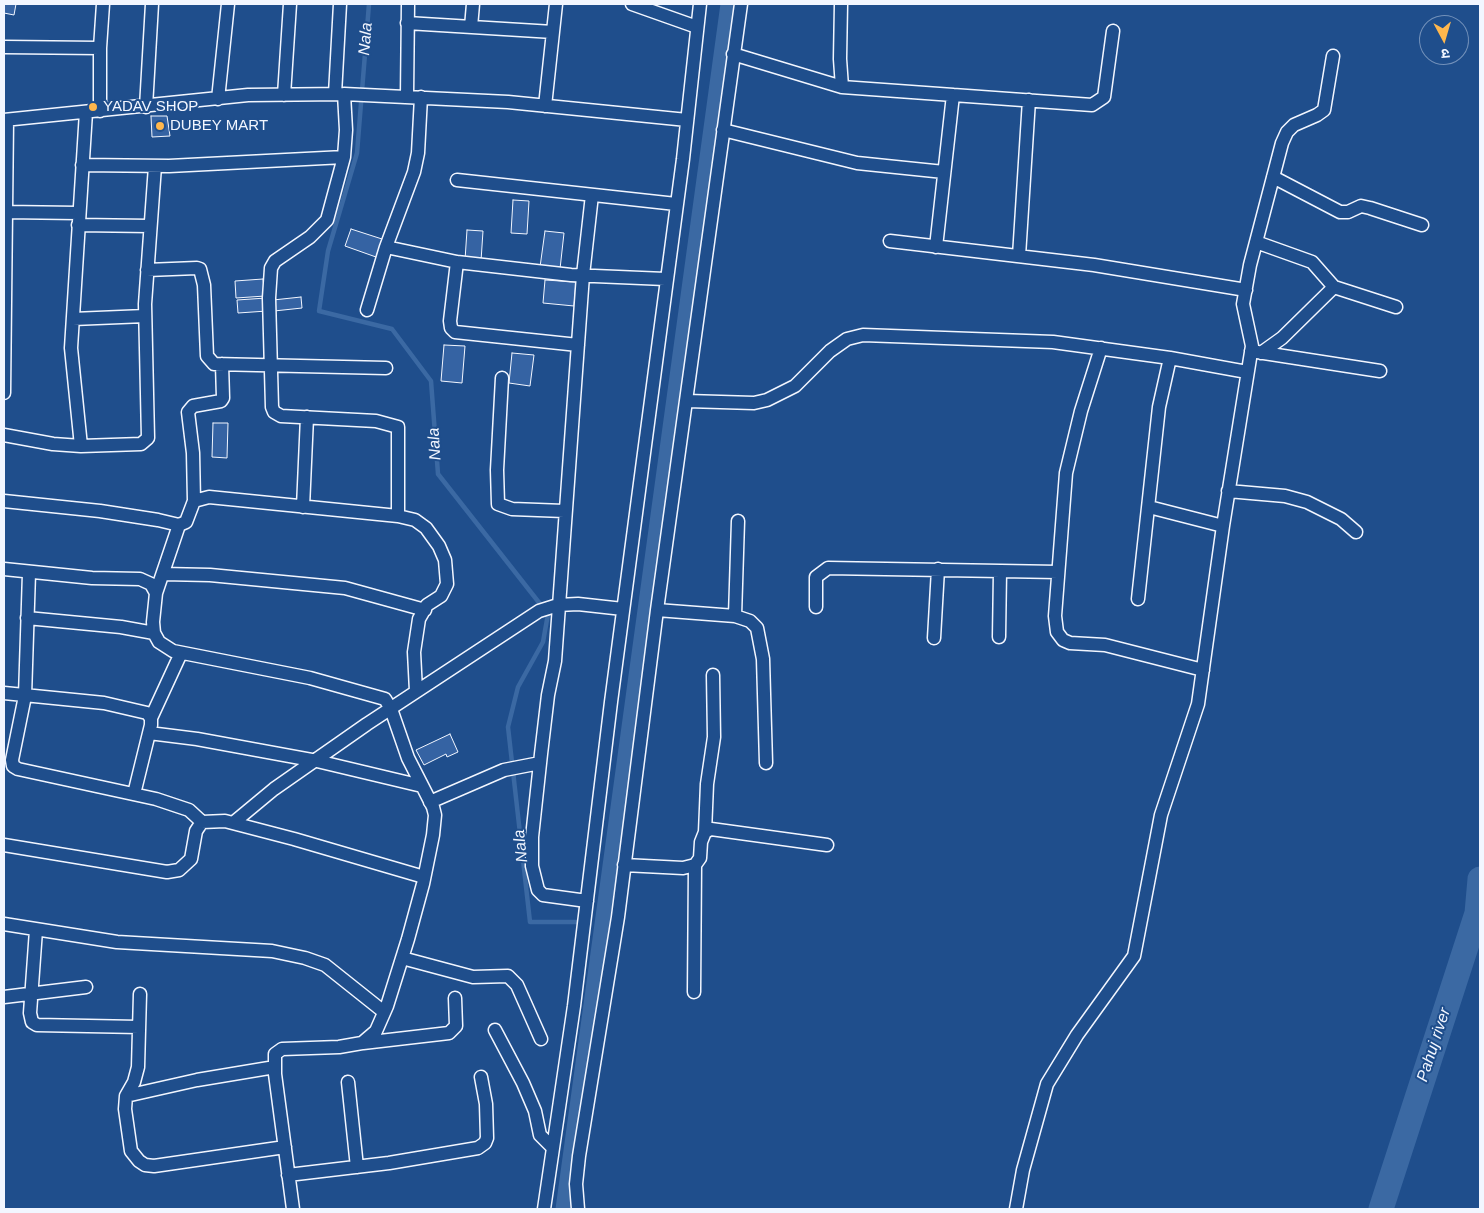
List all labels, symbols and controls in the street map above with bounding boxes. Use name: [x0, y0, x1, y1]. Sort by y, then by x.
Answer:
north arrow: [1419, 15, 1469, 65]
water label: Nala: [355, 22, 377, 56]
text: उ: [1441, 46, 1450, 62]
place label: YADAV SHOP: [103, 98, 198, 116]
marker: YADAV SHOP: [87, 101, 99, 113]
place label: DUBEY MART: [170, 117, 268, 135]
marker: DUBEY MART: [154, 120, 166, 132]
water label: Nala: [424, 427, 446, 461]
water label: Nala: [510, 829, 532, 863]
water label: Pahuj river: [1413, 1006, 1455, 1084]

